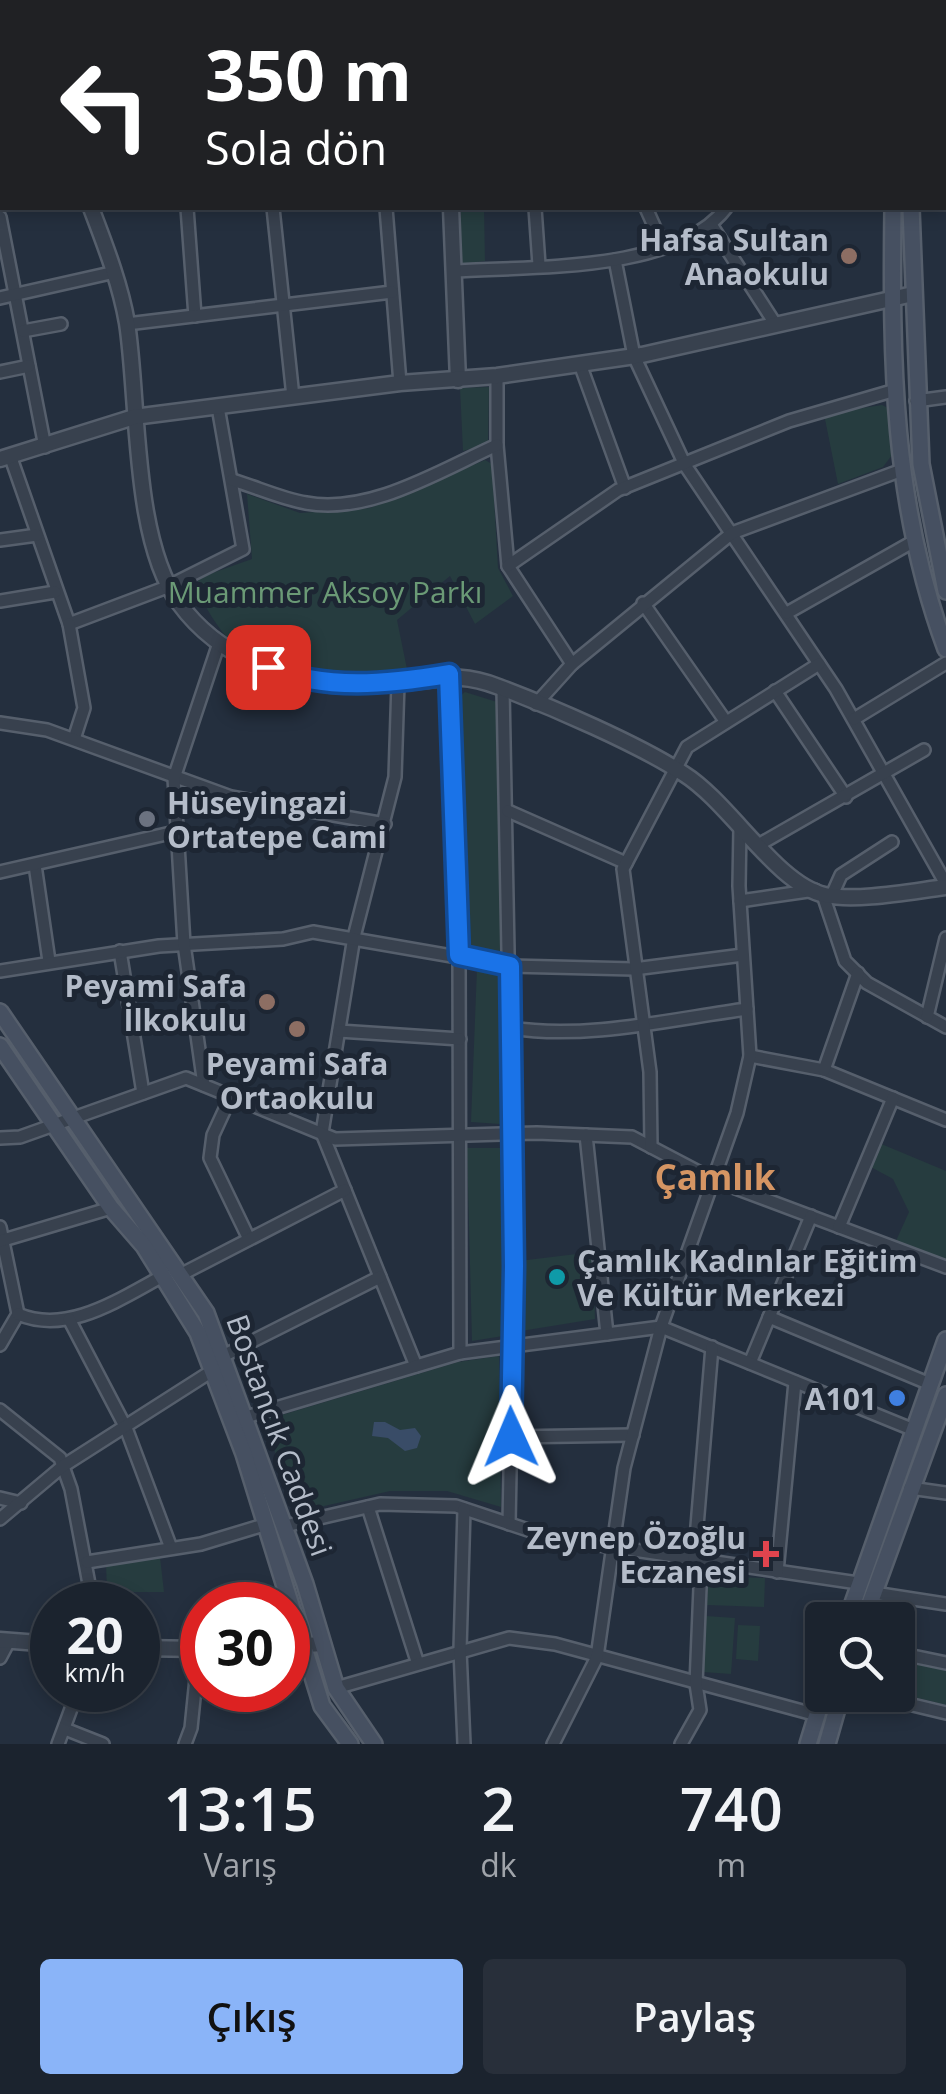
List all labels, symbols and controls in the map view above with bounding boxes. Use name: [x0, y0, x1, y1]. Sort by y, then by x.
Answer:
text: 350 m: [205, 26, 412, 122]
icon: left: [40, 40, 170, 170]
text: Sola dön: [205, 117, 387, 178]
place label: Hafsa Sultan Anaokulu: [639, 219, 829, 294]
marker: Hafsa Sultan Anaokulu: [838, 245, 860, 267]
park label: Muammer Aksoy Parkı: [168, 571, 482, 612]
pin: [226, 625, 311, 710]
icon: arrive: [241, 640, 296, 695]
place label: Hüseyingazi Ortatepe Cami: [167, 782, 387, 857]
marker: Hüseyingazi Ortatepe Cami: [136, 808, 158, 830]
place label: Peyami Safa İlkokulu: [64, 965, 247, 1040]
marker: Peyami Safa İlkokulu: [256, 991, 278, 1013]
marker: Peyami Safa Ortaokulu: [286, 1018, 308, 1040]
place label: Peyami Safa Ortaokulu: [206, 1043, 388, 1118]
district label: Çamlık: [655, 1153, 776, 1200]
place label: Çamlık Kadınlar Eğitim Ve Kültür Merkezi: [577, 1240, 918, 1315]
marker: Çamlık Kadınlar Eğitim Ve Kültür Merkezi: [546, 1266, 568, 1288]
street label: Bostancık Caddesi: [217, 1309, 343, 1561]
place label: A101: [805, 1378, 877, 1419]
position arrow: [459, 1385, 563, 1489]
marker: A101: [886, 1387, 908, 1409]
place label: Zeynep Özoğlu Eczanesi: [527, 1517, 746, 1592]
marker: Zeynep Özoğlu Eczanesi: [755, 1543, 777, 1565]
speed limit sign: 30: [180, 1582, 310, 1712]
text: 20: [66, 1601, 124, 1669]
map controls: [805, 1602, 915, 1712]
button: search: [805, 1602, 915, 1712]
text: km/h: [65, 1655, 125, 1689]
text: 13:15: [163, 1767, 317, 1849]
text: 2: [481, 1767, 516, 1849]
text: 740: [680, 1767, 783, 1849]
text: Varış: [203, 1843, 277, 1886]
text: dk: [480, 1843, 517, 1886]
text: m: [716, 1843, 746, 1886]
button: Çıkış: [40, 1959, 463, 2074]
button: Paylaş: [483, 1959, 906, 2074]

